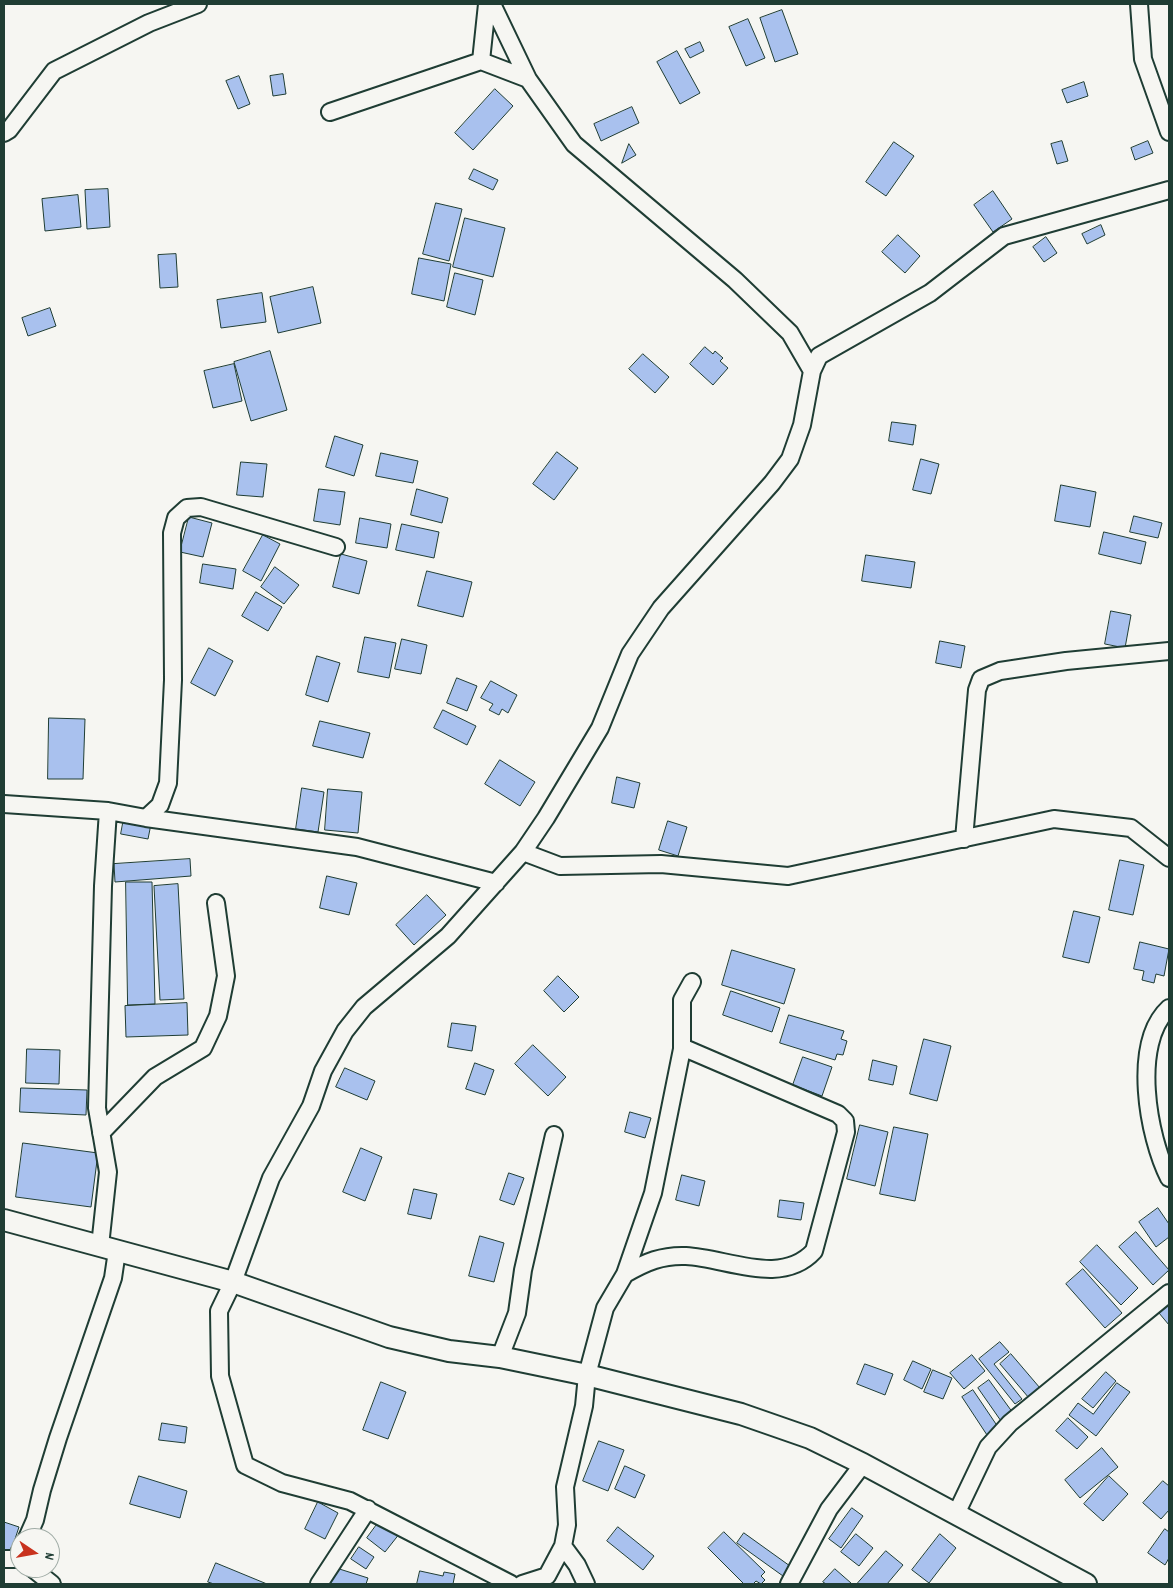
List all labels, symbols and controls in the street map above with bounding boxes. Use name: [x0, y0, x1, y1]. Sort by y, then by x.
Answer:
north arrow: [10, 1528, 60, 1578]
text: N: [38, 1550, 59, 1561]

